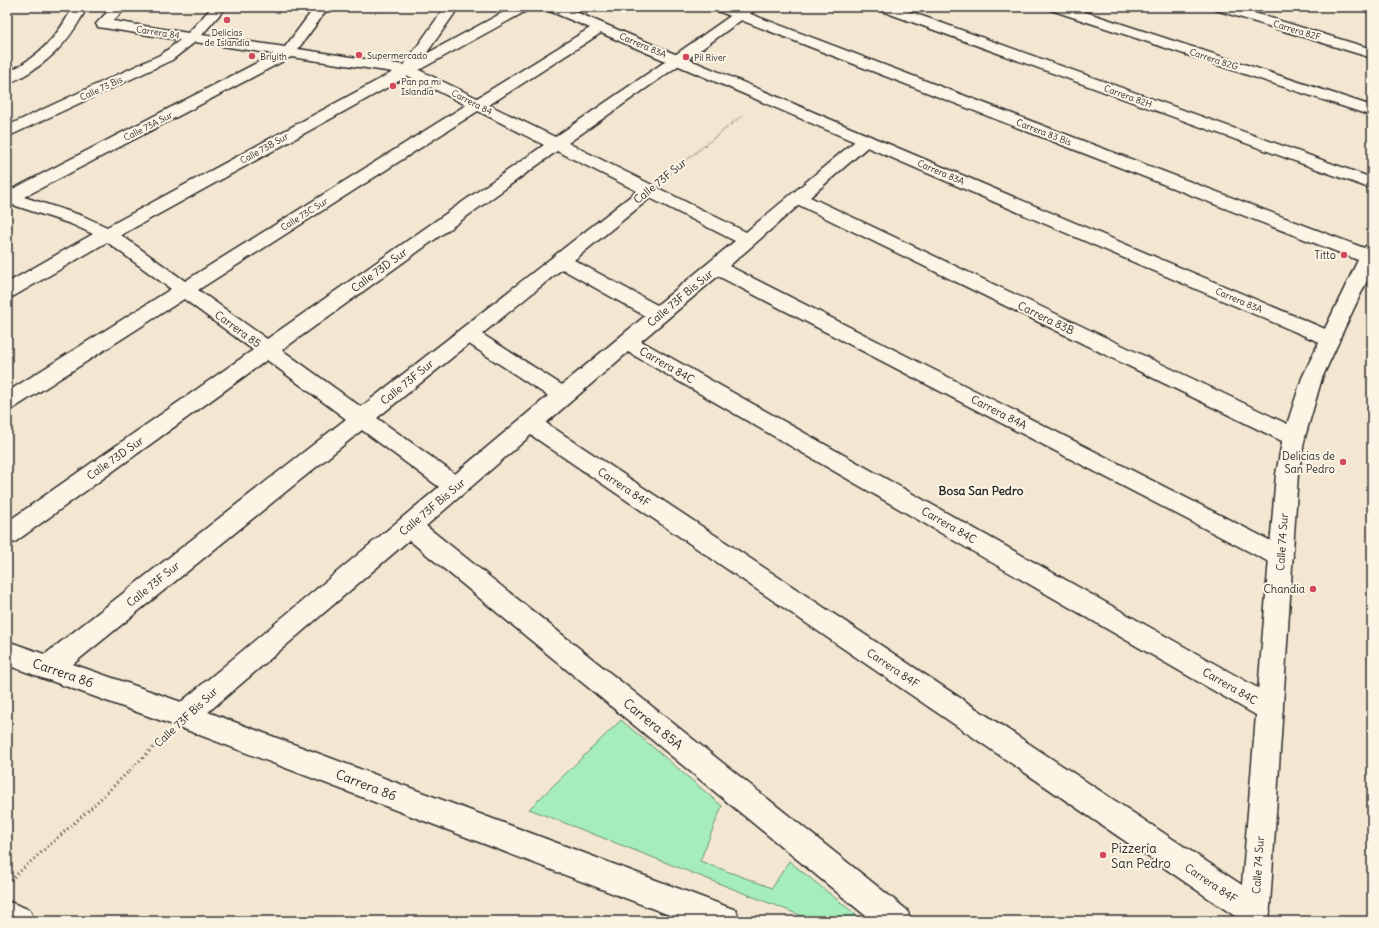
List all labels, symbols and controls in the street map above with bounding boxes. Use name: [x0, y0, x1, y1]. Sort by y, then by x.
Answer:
marker: Delicias de Islandia: [222, 15, 232, 25]
street label: Carrera 82F: [1272, 18, 1322, 42]
street label: Carrera 84: [135, 23, 181, 41]
place label: Delicias de Islandia: [204, 27, 250, 48]
street label: Carrera 83A: [618, 30, 668, 60]
street label: Carrera 82G: [1188, 46, 1240, 72]
marker: Supermercado: [354, 50, 364, 60]
place label: Supermercado: [367, 50, 427, 61]
marker: Briyith: [247, 51, 257, 61]
place label: Briyith: [260, 51, 287, 62]
marker: Pil River: [681, 52, 691, 62]
place label: Pil River: [694, 52, 727, 63]
street label: Calle 73 Bis: [78, 73, 124, 103]
place label: Pan pa mi Islandia: [401, 76, 441, 97]
marker: Pan pa mi Islandia: [388, 81, 398, 91]
street label: Carrera 82H: [1102, 82, 1154, 110]
street label: Carrera 84: [450, 87, 494, 117]
street label: Calle 73A Sur: [122, 109, 175, 143]
street label: Carrera 83 Bis: [1015, 116, 1073, 148]
street label: Calle 73B Sur: [238, 130, 290, 166]
street label: Calle 73F Sur: [631, 155, 690, 207]
street label: Carrera 83A: [916, 157, 966, 187]
street label: Calle 73C Sur: [278, 195, 330, 233]
street label: Calle 73D Sur: [348, 245, 410, 295]
place label: Titto: [1314, 248, 1336, 262]
marker: Titto: [1339, 250, 1349, 260]
street label: Calle 73F Bis Sur: [644, 266, 716, 330]
street label: Carrera 83A: [1214, 285, 1264, 315]
street label: Carrera 83B: [1015, 298, 1077, 338]
street label: Carrera 85: [212, 307, 264, 351]
street label: Carrera 84C: [637, 344, 697, 386]
street label: Calle 73F Sur: [378, 356, 437, 408]
street label: Carrera 84A: [969, 392, 1029, 432]
street label: Calle 73D Sur: [84, 433, 146, 483]
place label: Delicias de San Pedro: [1282, 449, 1335, 476]
marker: Delicias de San Pedro: [1338, 457, 1348, 467]
street label: Carrera 84F: [595, 464, 653, 510]
street label: Calle 73F Bis Sur: [396, 475, 468, 539]
district label: Bosa San Pedro: [939, 483, 1024, 498]
street label: Carrera 84C: [919, 504, 979, 546]
street label: Calle 74 Sur: [1273, 512, 1291, 571]
street label: Calle 73F Sur: [124, 558, 183, 610]
place label: Chandia: [1264, 582, 1305, 596]
marker: Chandia: [1308, 584, 1318, 594]
street label: Carrera 84F: [864, 645, 922, 691]
street label: Carrera 86: [30, 655, 96, 691]
street label: Carrera 84C: [1200, 665, 1260, 707]
street label: Calle 73F Bis Sur: [151, 684, 221, 750]
street label: Carrera 85A: [620, 695, 686, 753]
street label: Carrera 86: [333, 766, 399, 804]
street label: Calle 74 Sur: [1249, 835, 1267, 894]
place label: Pizzería San Pedro: [1111, 840, 1171, 872]
marker: Pizzería San Pedro: [1098, 850, 1108, 860]
street label: Carrera 84F: [1182, 860, 1240, 906]

